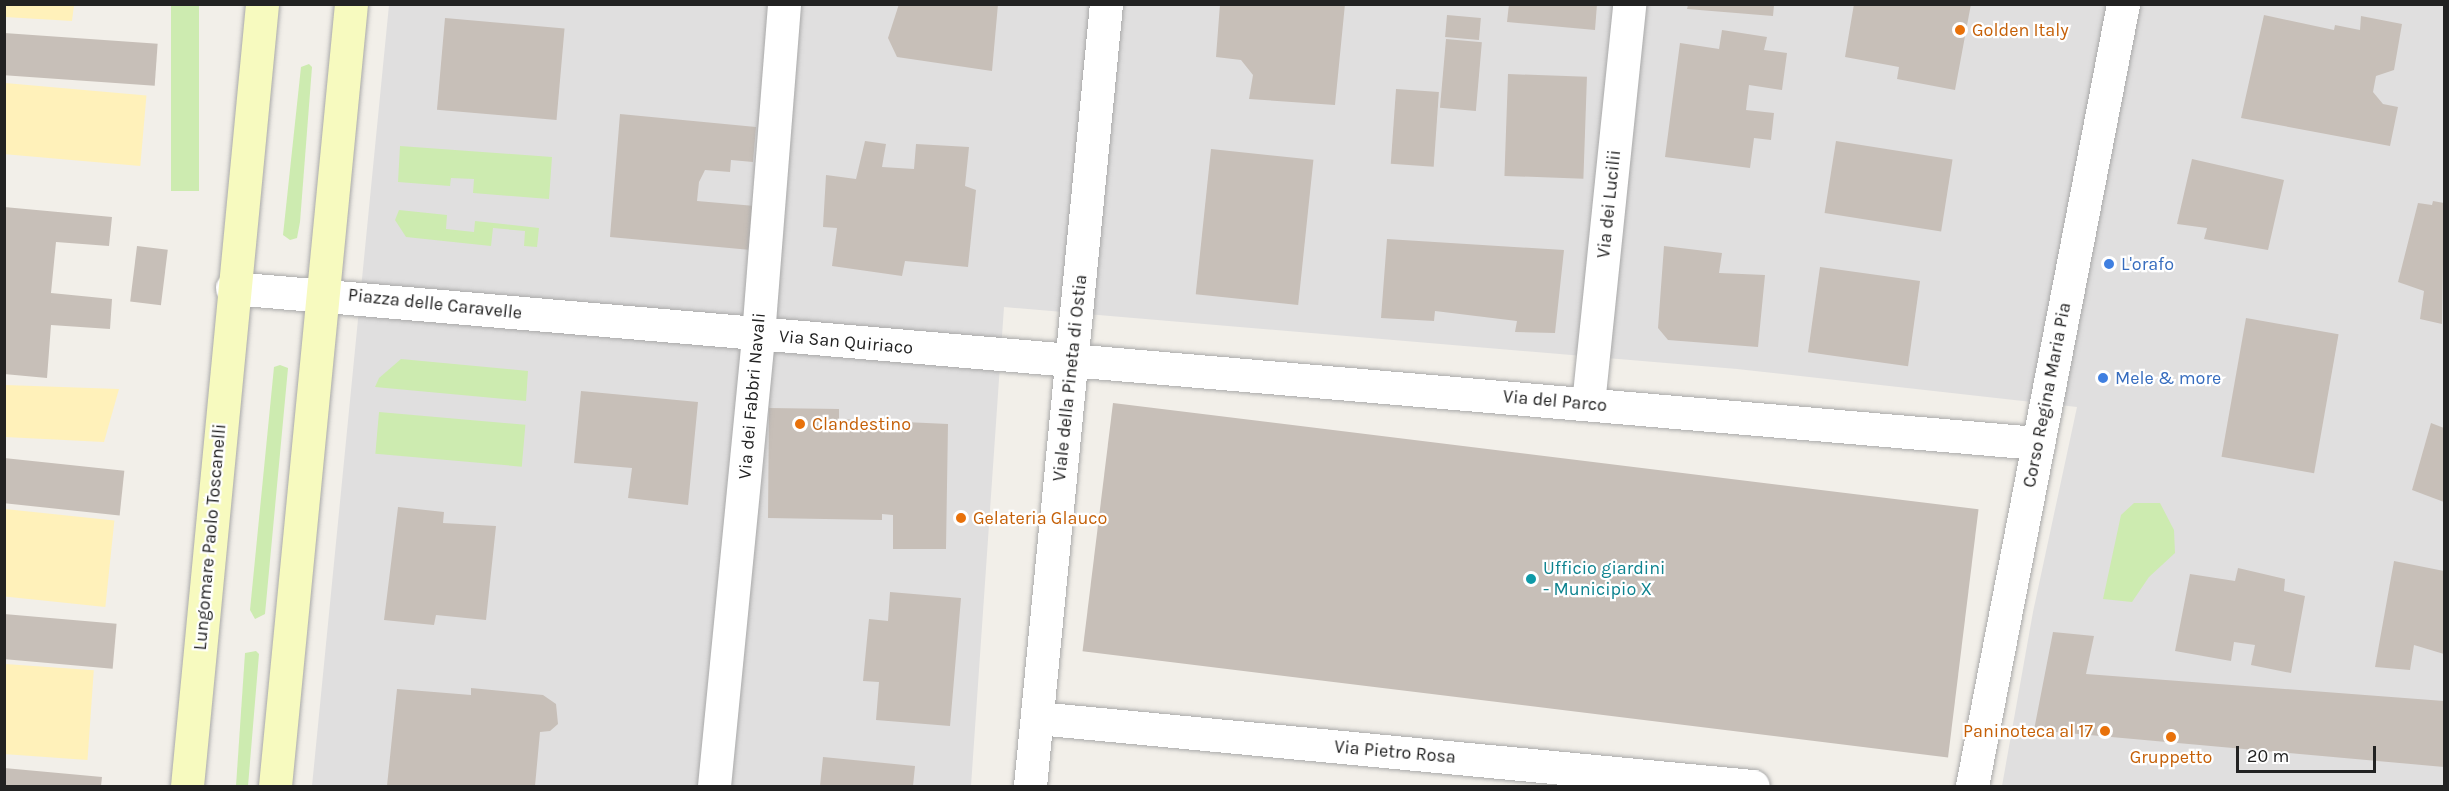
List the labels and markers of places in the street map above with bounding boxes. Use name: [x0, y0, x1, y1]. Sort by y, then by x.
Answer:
place label: Golden Italy: [1972, 19, 2069, 41]
marker: Golden Italy: [1953, 23, 1967, 37]
place label: L'orafo: [2121, 253, 2174, 275]
marker: L'orafo: [2102, 257, 2116, 271]
place label: Mele & more: [2115, 367, 2221, 389]
marker: Mele & more: [2096, 371, 2110, 385]
place label: Clandestino: [812, 413, 911, 435]
marker: Clandestino: [793, 417, 807, 431]
place label: Gelateria Glauco: [973, 507, 1107, 529]
marker: Gelateria Glauco: [954, 511, 968, 525]
place label: Ufficio giardini - Municipio X: [1543, 558, 1665, 600]
marker: Ufficio giardini - Municipio X: [1524, 572, 1538, 586]
place label: Paninoteca al 17: [1963, 720, 2093, 742]
marker: Paninoteca al 17: [2098, 724, 2112, 738]
marker: Gruppetto: [2164, 730, 2178, 744]
place label: Gruppetto: [2130, 746, 2212, 768]

